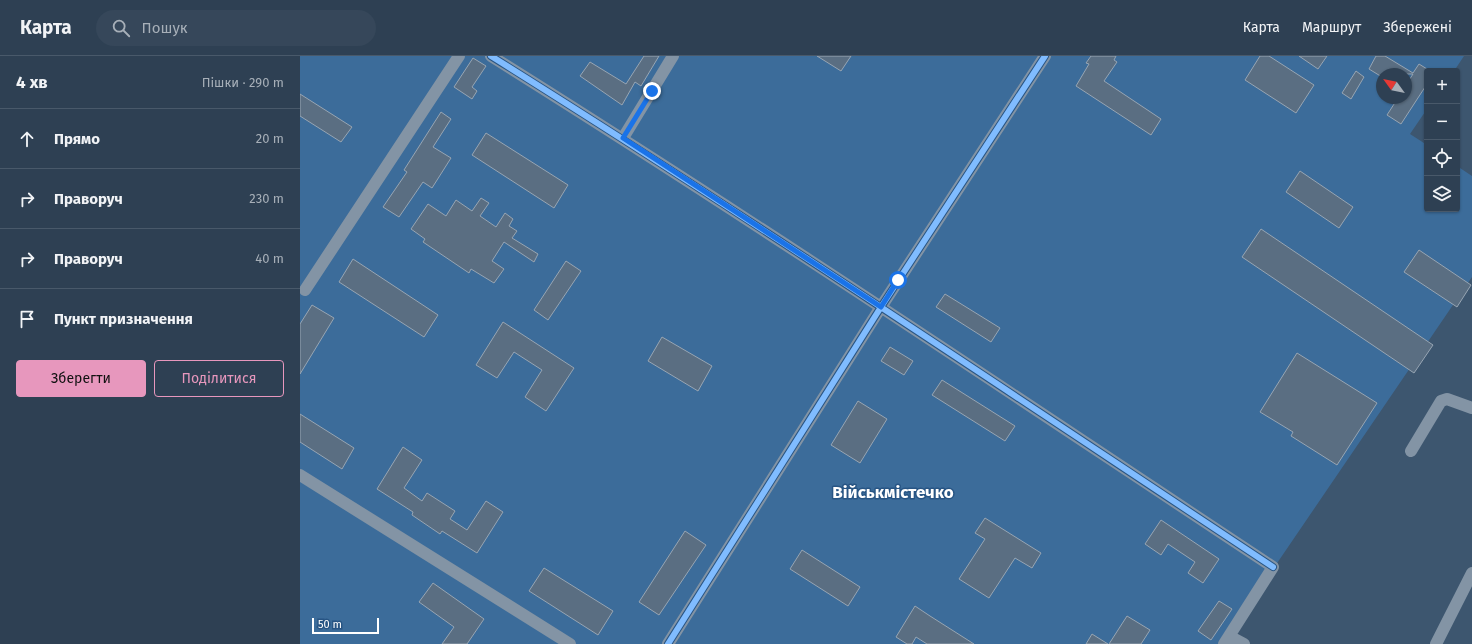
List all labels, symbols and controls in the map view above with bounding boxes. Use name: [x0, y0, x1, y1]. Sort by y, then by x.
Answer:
search box: [96, 10, 376, 46]
text: Карта: [20, 16, 72, 39]
icon: search: [110, 17, 132, 39]
text: Пошук: [142, 19, 188, 37]
text: Карта: [1243, 19, 1280, 36]
text: Маршрут: [1302, 19, 1361, 36]
text: Збережені: [1383, 19, 1452, 36]
north arrow: [1376, 68, 1412, 104]
map controls: [1424, 68, 1460, 212]
button: +: [1424, 68, 1460, 104]
text: 4 хв: [16, 72, 48, 93]
text: Пішки · 290 m: [202, 75, 284, 90]
route end: [643, 82, 661, 100]
button: −: [1424, 104, 1460, 140]
icon: ahead: [16, 128, 38, 150]
text: Прямо: [54, 130, 100, 148]
text: 20 m: [256, 131, 284, 146]
button: locate: [1424, 140, 1460, 176]
button: layers: [1424, 176, 1460, 212]
icon: right: [16, 188, 38, 210]
text: Праворуч: [54, 190, 123, 208]
text: 230 m: [249, 191, 284, 206]
icon: right: [16, 248, 38, 270]
text: Праворуч: [54, 250, 123, 268]
text: 40 m: [255, 251, 284, 266]
route start: [889, 271, 907, 289]
icon: arrive: [16, 308, 38, 330]
text: Пункт призначення: [54, 310, 193, 328]
button: Зберегти: [16, 360, 146, 397]
button: Поділитися: [154, 360, 284, 397]
district label: Військмістечко: [832, 482, 954, 503]
scale bar: [312, 616, 379, 635]
text: 50 m: [318, 618, 342, 631]

